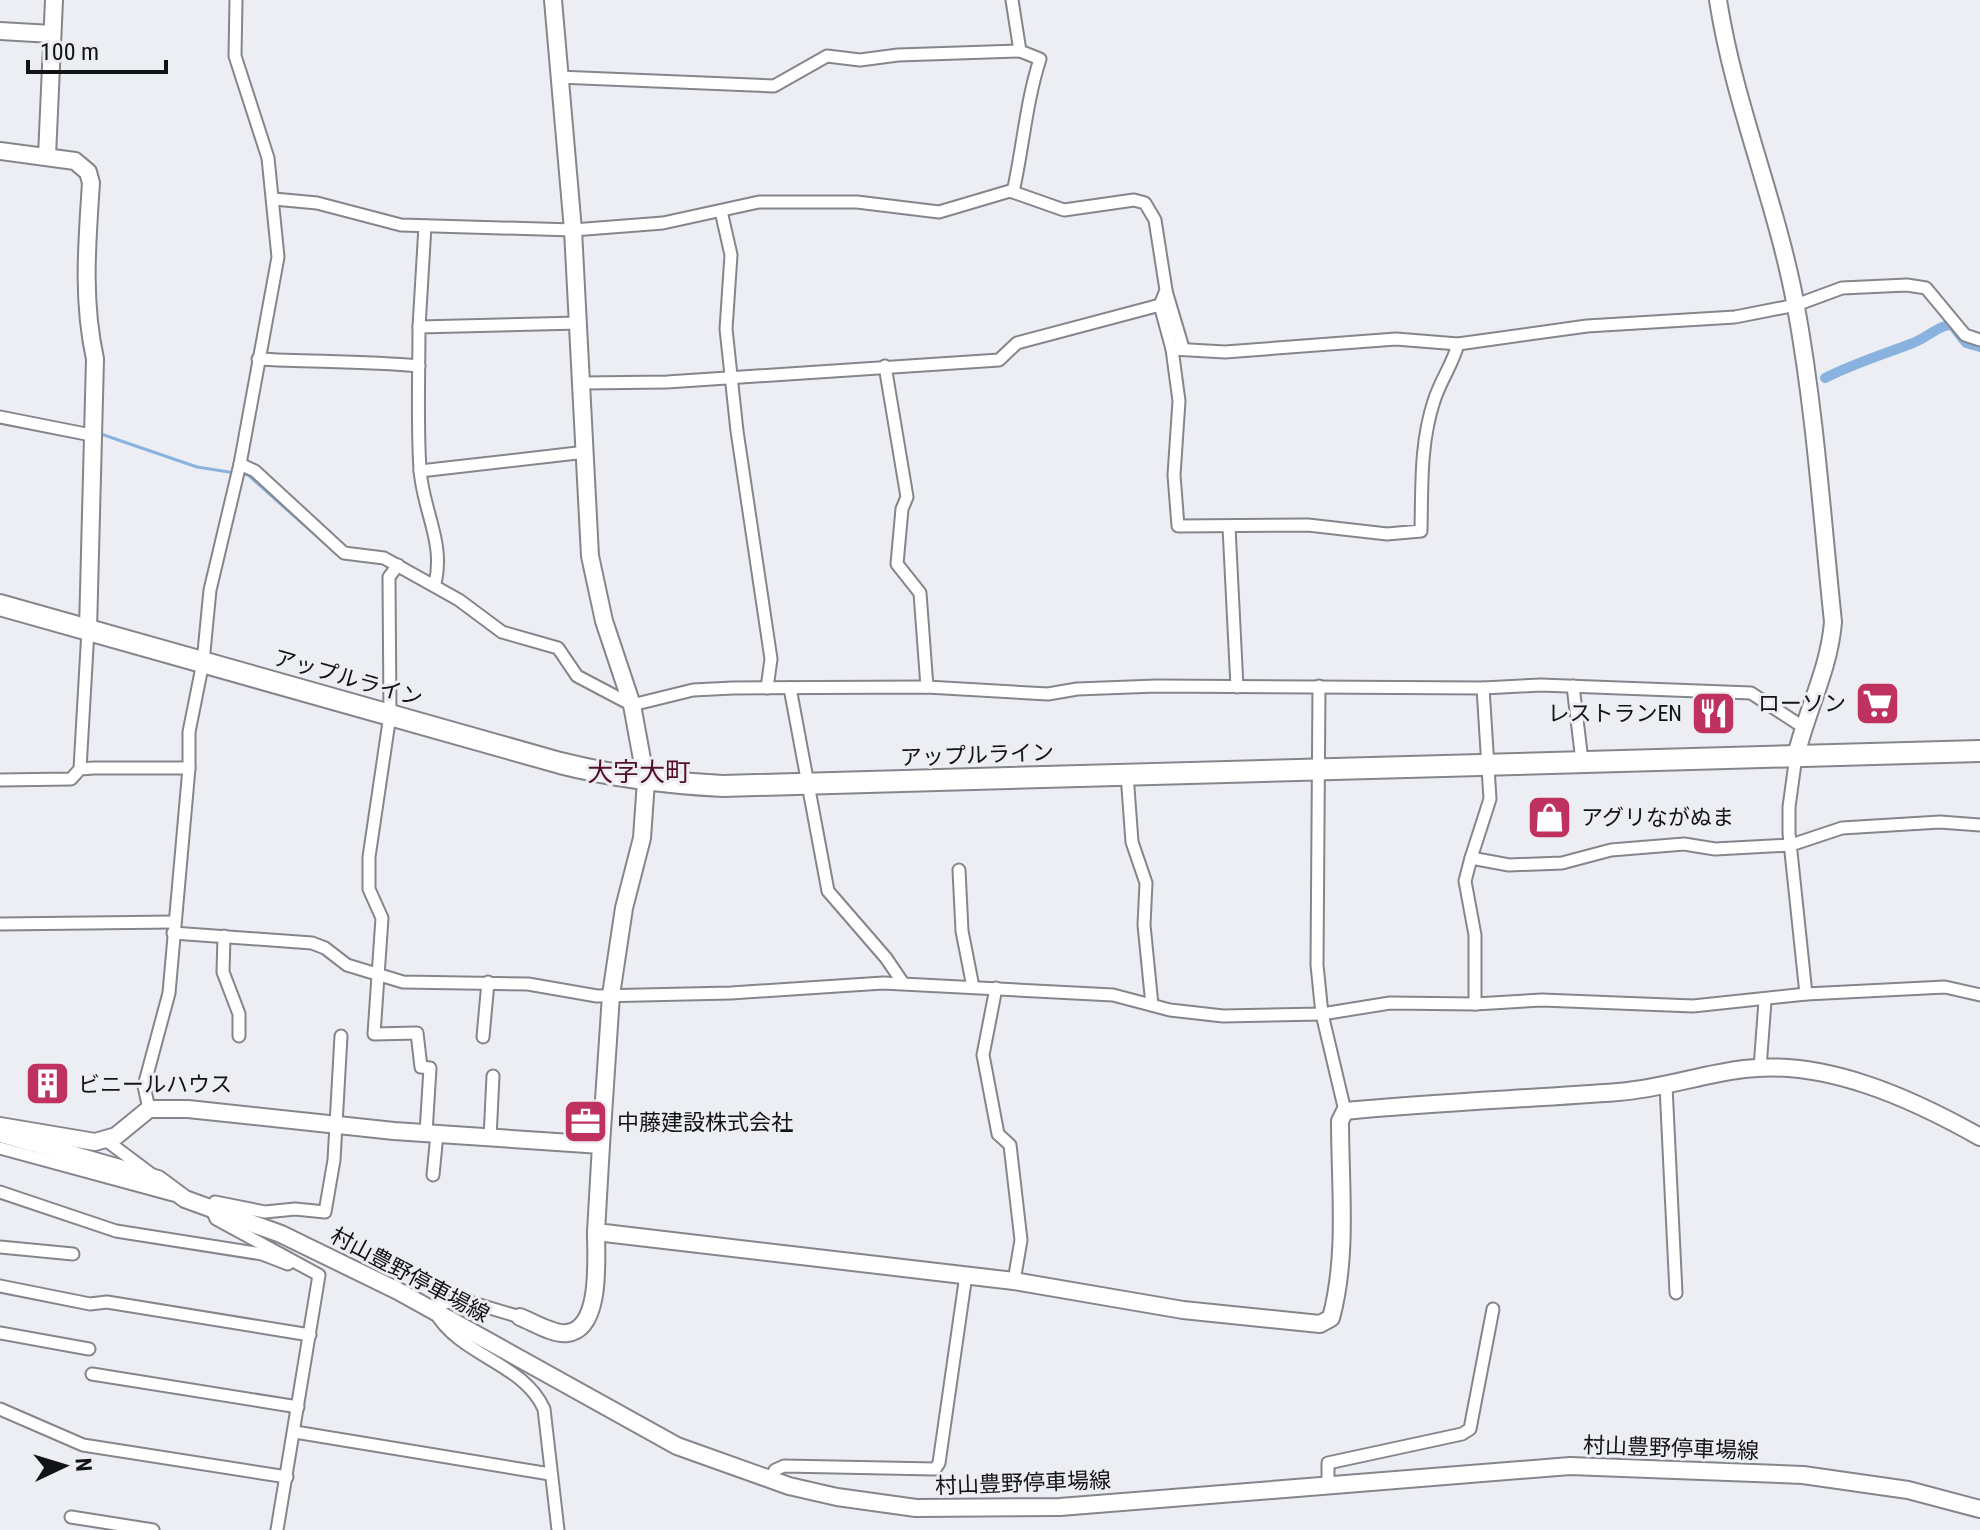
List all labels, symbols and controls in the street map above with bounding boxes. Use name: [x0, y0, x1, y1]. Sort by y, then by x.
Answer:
scale bar: [28, 24, 166, 74]
text: 100 m: [40, 38, 99, 66]
street label: アップルライン: [271, 645, 425, 711]
supermarket icon: ローソン: [1853, 679, 1901, 727]
restaurant icon: レストランEN: [1689, 689, 1737, 737]
place label: ローソン: [1758, 691, 1846, 716]
place label: レストランEN: [1547, 701, 1682, 726]
street label: アップルライン: [900, 740, 1054, 770]
district label: 大字大町: [587, 757, 691, 787]
shop icon: アグリながぬま: [1526, 793, 1574, 841]
place label: アグリながぬま: [1581, 805, 1734, 830]
building icon: ビニールハウス: [23, 1060, 71, 1108]
place label: ビニールハウス: [78, 1072, 232, 1097]
office icon: 中藤建設株式会社: [562, 1098, 610, 1146]
place label: 中藤建設株式会社: [617, 1110, 793, 1135]
street label: 村山豊野停車場線: [326, 1223, 494, 1327]
north arrow: [24, 1426, 104, 1506]
street label: 村山豊野停車場線: [1583, 1432, 1759, 1464]
text: N: [71, 1457, 96, 1472]
street label: 村山豊野停車場線: [935, 1467, 1111, 1499]

